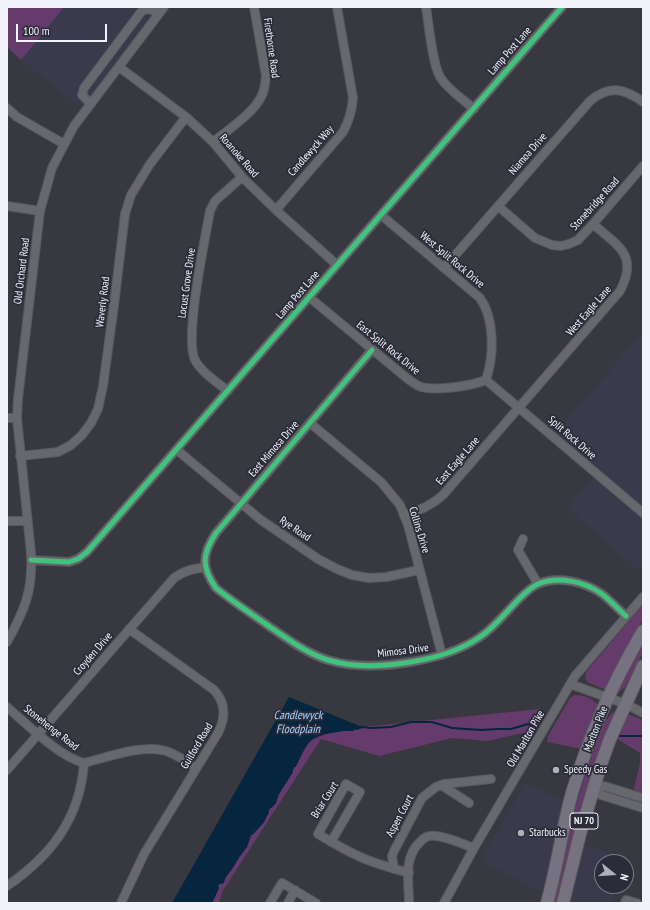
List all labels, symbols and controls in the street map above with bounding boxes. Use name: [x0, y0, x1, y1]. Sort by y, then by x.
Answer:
scale bar: [18, 16, 109, 42]
street label: Firethorne Road: [260, 17, 282, 79]
text: 100 m: [23, 23, 50, 38]
street label: Lamp Post Lane: [485, 24, 535, 78]
street label: Candlewyck Way: [285, 123, 337, 179]
street label: Niamoa Drive: [506, 130, 550, 178]
street label: Roanoke Road: [217, 132, 261, 180]
street label: Stonebridge Road: [568, 175, 622, 233]
street label: West Split Rock Drive: [417, 229, 487, 291]
street label: Old Orchard Road: [11, 237, 33, 305]
street label: Locust Grove Drive: [176, 247, 198, 319]
street label: Lamp Post Lane: [273, 268, 323, 322]
street label: Waverly Road: [93, 276, 113, 328]
street label: West Eagle Lane: [564, 283, 614, 339]
street label: East Split Rock Drive: [353, 318, 423, 378]
street label: Split Rock Drive: [545, 413, 599, 463]
street label: East Mimosa Drive: [246, 418, 302, 480]
street label: East Eagle Lane: [433, 434, 483, 488]
street label: Collins Drive: [406, 505, 432, 555]
street label: Rye Road: [277, 514, 313, 544]
street label: Croyden Drive: [71, 630, 115, 678]
street label: Mimosa Drive: [377, 641, 429, 661]
street label: Stonehenge Road: [21, 702, 81, 754]
street label: Marlton Pike: [581, 704, 611, 754]
street label: Old Marlton Pike: [504, 708, 548, 770]
water label: Candlewyck Floodplain: [274, 709, 322, 737]
street label: Guilford Road: [178, 721, 216, 771]
place label: Speedy Gas: [564, 763, 607, 777]
marker: Speedy Gas: [551, 765, 561, 775]
street label: Briar Court: [309, 779, 341, 821]
street label: Aspen Court: [383, 793, 417, 839]
road number: NJ 70: [570, 813, 598, 829]
place label: Starbucks: [529, 826, 566, 840]
marker: Starbucks: [516, 828, 526, 838]
north arrow: [594, 854, 634, 894]
text: N: [617, 872, 632, 882]

